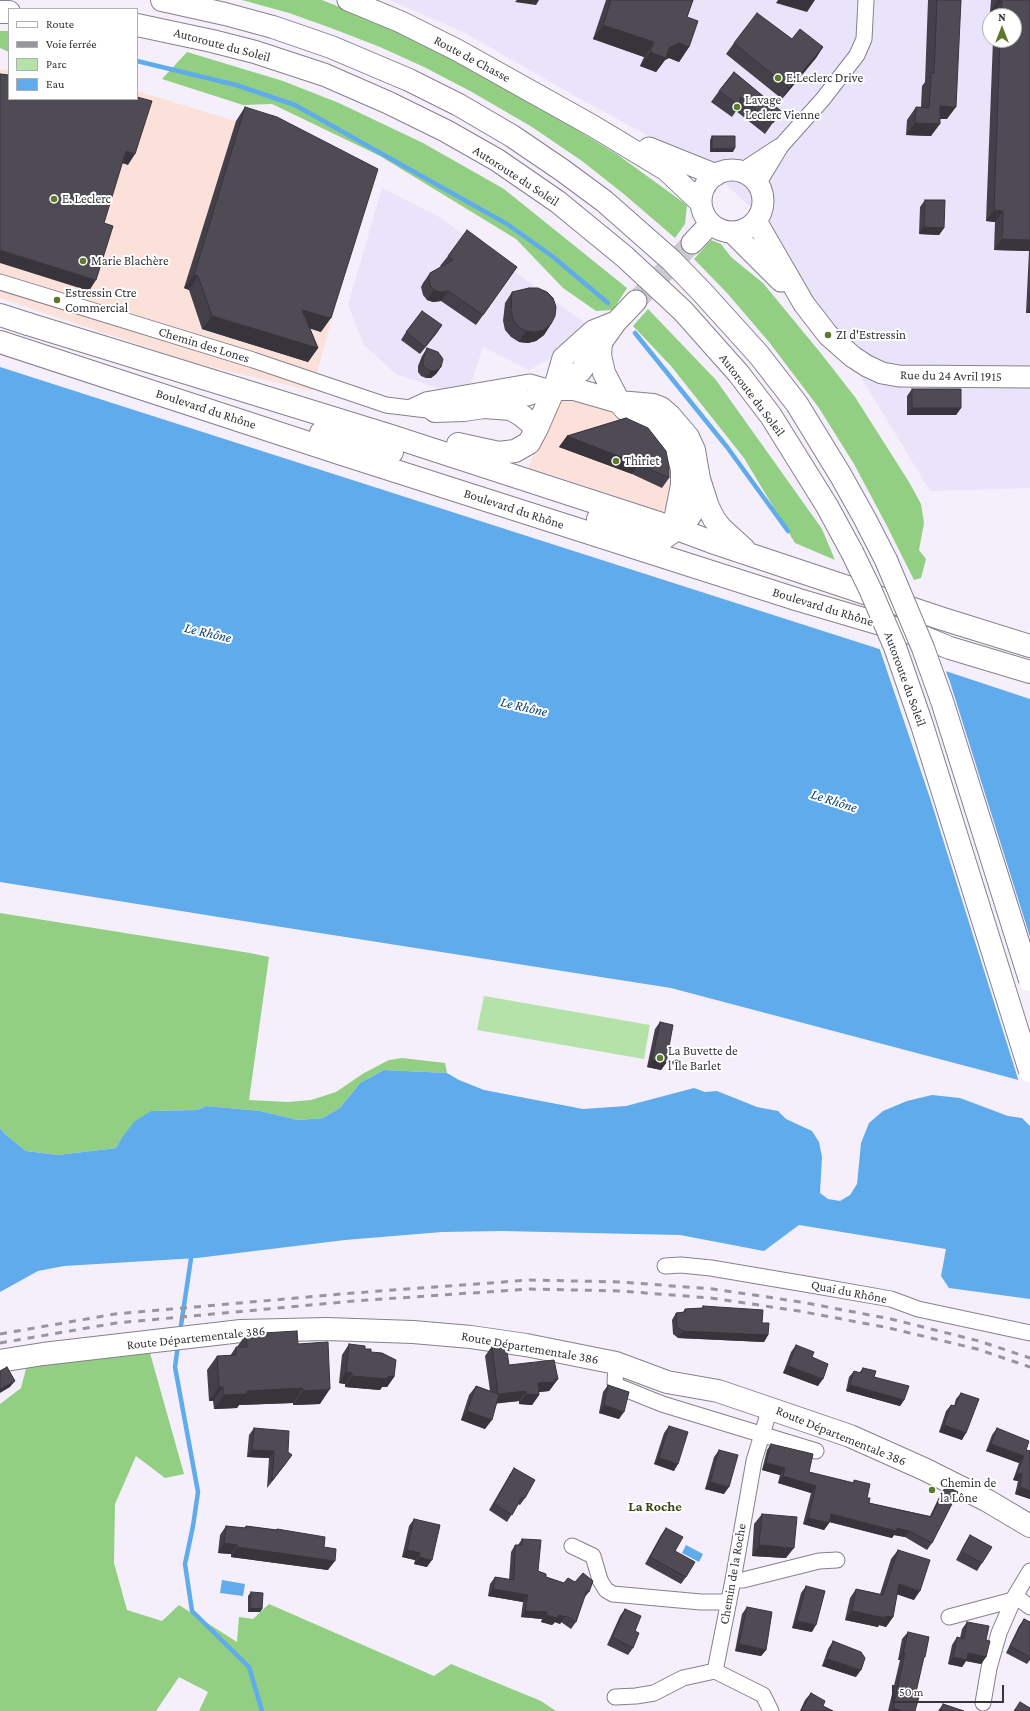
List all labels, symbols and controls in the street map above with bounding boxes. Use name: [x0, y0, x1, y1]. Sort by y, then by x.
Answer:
legend: [8, 8, 138, 100]
north arrow: [982, 8, 1022, 48]
text: N: [998, 11, 1006, 23]
text: Route: [46, 17, 74, 31]
street label: Autoroute du Soleil: [172, 25, 272, 65]
street label: Route de Chasse: [431, 32, 513, 86]
text: Voie ferrée: [46, 37, 97, 51]
text: Parc: [46, 57, 66, 71]
place label: E.Leclerc Drive: [786, 70, 863, 86]
marker: E.Leclerc Drive: [773, 73, 783, 83]
text: Eau: [46, 77, 64, 91]
place label: Lavage Leclerc Vienne: [745, 92, 820, 123]
marker: Lavage Leclerc Vienne: [732, 102, 742, 112]
street label: Autoroute du Soleil: [470, 142, 562, 210]
place label: E. Leclerc: [62, 191, 111, 207]
marker: E. Leclerc: [49, 194, 59, 204]
place label: Marie Blachère: [91, 253, 169, 269]
marker: Marie Blachère: [78, 256, 88, 266]
place label: Estressin Ctre Commercial: [65, 285, 137, 316]
marker: Estressin Ctre Commercial: [52, 295, 62, 305]
street label: Chemin des Lones: [157, 324, 251, 366]
place label: ZI d'Estressin: [836, 327, 906, 343]
marker: ZI d'Estressin: [823, 330, 833, 340]
street label: Autoroute du Soleil: [716, 351, 788, 439]
street label: Rue du 24 Avril 1915: [900, 367, 1002, 385]
street label: Boulevard du Rhône: [154, 385, 258, 433]
place label: Thiriet: [624, 453, 659, 469]
marker: Thiriet: [611, 456, 621, 466]
street label: Boulevard du Rhône: [462, 485, 566, 533]
street label: Boulevard du Rhône: [771, 584, 875, 630]
water label: Le Rhône: [183, 619, 233, 647]
street label: Autoroute du Soleil: [881, 630, 929, 728]
water label: Le Rhône: [499, 693, 549, 721]
water label: Le Rhône: [809, 786, 859, 816]
place label: La Buvette de l'Île Barlet: [668, 1043, 738, 1074]
marker: La Buvette de l'Île Barlet: [655, 1053, 665, 1063]
street label: Quai du Rhône: [810, 1277, 888, 1307]
street label: Route Départementale 386: [126, 1323, 266, 1353]
street label: Route Départementale 386: [460, 1328, 600, 1368]
street label: Route Départementale 386: [774, 1403, 908, 1469]
place label: Chemin de la Lône: [940, 1475, 996, 1506]
marker: Chemin de la Lône: [927, 1485, 937, 1495]
district label: La Roche: [628, 1499, 682, 1515]
street label: Chemin de la Roche: [716, 1522, 750, 1626]
scale bar: [894, 1677, 1006, 1703]
text: 50 m: [899, 1685, 923, 1699]

